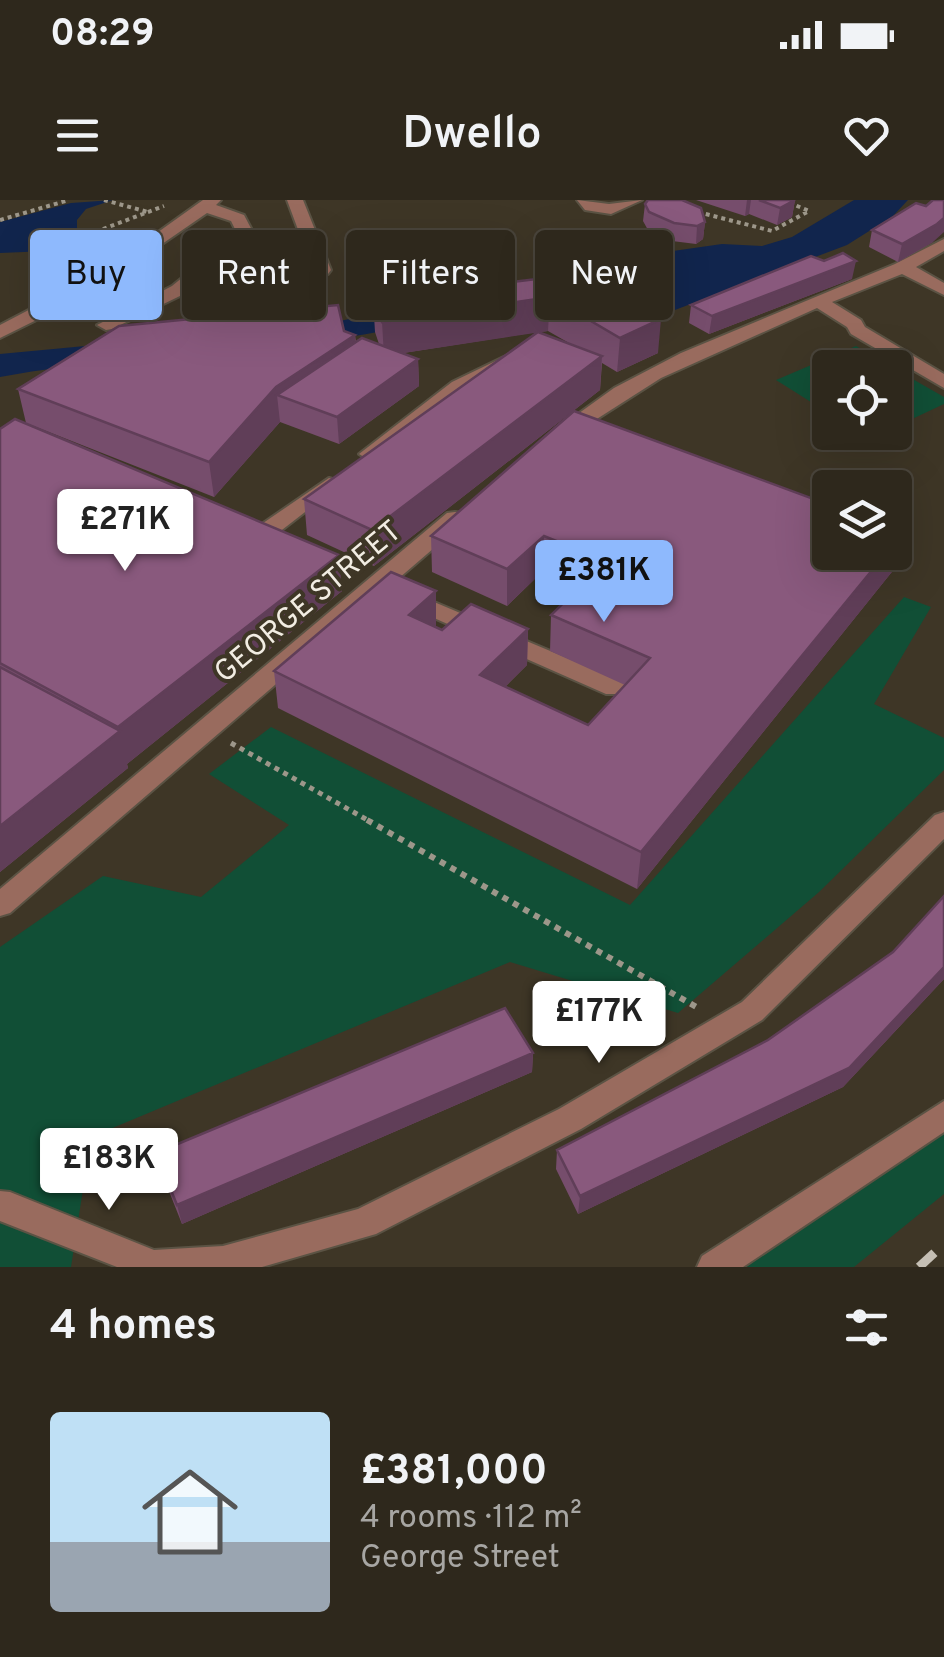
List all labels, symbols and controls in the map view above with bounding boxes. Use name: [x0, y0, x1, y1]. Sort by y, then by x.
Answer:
text: 08:29: [50, 11, 155, 60]
text: Dwello: [402, 107, 542, 164]
icon: menu: [50, 108, 105, 163]
icon: heart: [839, 108, 894, 163]
chip: Buy: [30, 230, 162, 320]
chip: Rent: [182, 230, 326, 320]
chip: Filters: [346, 230, 515, 320]
chip: New: [535, 230, 673, 320]
map controls: [812, 350, 912, 570]
button: locate: [812, 350, 912, 450]
button: layers: [812, 470, 912, 570]
pin: £271K: [55, 489, 195, 574]
text: £271K: [79, 501, 171, 541]
street label: GEORGE STREET: [208, 514, 410, 692]
pin: £381K: [534, 540, 674, 625]
text: £381K: [557, 552, 651, 592]
pin: £177K: [529, 981, 669, 1066]
text: £177K: [555, 993, 643, 1033]
pin: £183K: [39, 1128, 179, 1213]
text: £183K: [62, 1140, 156, 1180]
icon: filters: [839, 1300, 894, 1355]
text: 4 homes: [50, 1301, 217, 1354]
text: £381,000: [360, 1446, 548, 1499]
icon: home: [130, 1452, 250, 1572]
text: 4 rooms · 112 m²: [360, 1499, 582, 1539]
text: George Street: [360, 1539, 560, 1579]

